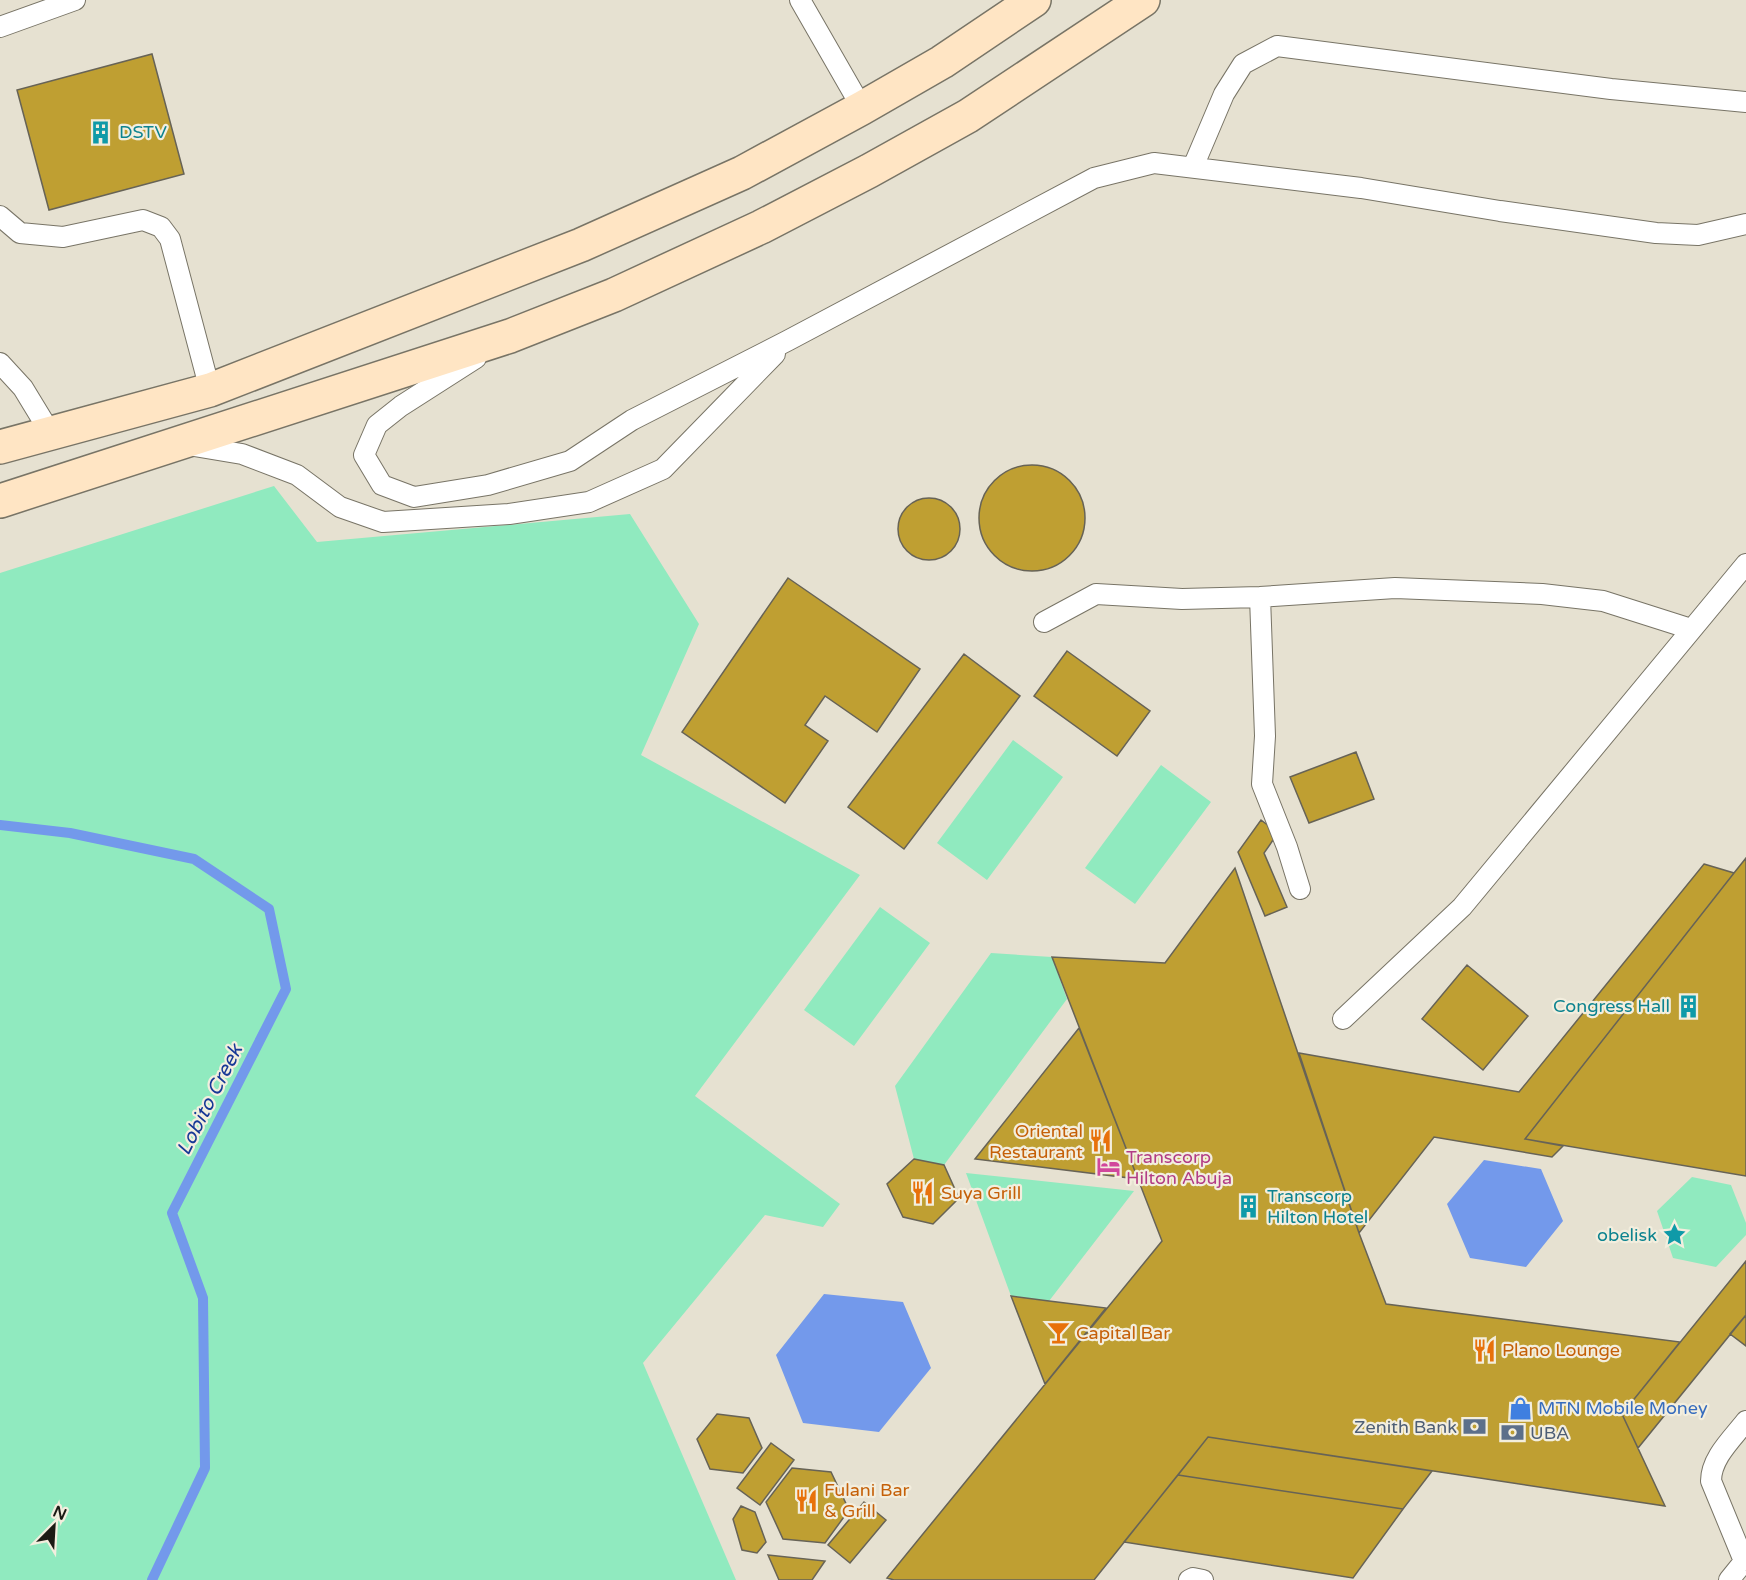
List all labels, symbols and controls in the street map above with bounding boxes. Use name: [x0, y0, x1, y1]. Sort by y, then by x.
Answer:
building icon: DSTV: [88, 119, 114, 145]
place label: DSTV: [119, 121, 168, 143]
building icon: Congress Hall: [1675, 993, 1701, 1019]
place label: Congress Hall: [1553, 995, 1670, 1017]
water label: Lobito Creek: [172, 1039, 249, 1159]
place label: Oriental Restaurant: [989, 1120, 1083, 1163]
restaurant icon: Oriental Restaurant: [1088, 1128, 1114, 1154]
place label: Transcorp Hilton Abuja: [1126, 1146, 1232, 1189]
hotel icon: Transcorp Hilton Abuja: [1095, 1154, 1121, 1180]
restaurant icon: Suya Grill: [910, 1180, 936, 1206]
place label: Suya Grill: [941, 1182, 1021, 1204]
place label: Transcorp Hilton Hotel: [1267, 1185, 1368, 1228]
building icon: Transcorp Hilton Hotel: [1236, 1193, 1262, 1219]
place icon: obelisk: [1662, 1222, 1688, 1248]
place label: obelisk: [1597, 1224, 1657, 1246]
bar icon: Capital Bar: [1045, 1320, 1071, 1346]
place label: Capital Bar: [1076, 1322, 1170, 1344]
restaurant icon: Plano Lounge: [1471, 1337, 1497, 1363]
place label: Plano Lounge: [1502, 1339, 1620, 1361]
shop icon: MTN Mobile Money: [1507, 1395, 1533, 1421]
place label: MTN Mobile Money: [1538, 1397, 1708, 1419]
bank icon: Zenith Bank: [1462, 1414, 1488, 1440]
place label: Zenith Bank: [1354, 1416, 1457, 1438]
bank icon: UBA: [1499, 1420, 1525, 1446]
place label: UBA: [1530, 1422, 1570, 1444]
place label: Fulani Bar & Grill: [824, 1479, 910, 1522]
restaurant icon: Fulani Bar & Grill: [793, 1487, 819, 1513]
north arrow: [24, 1496, 84, 1556]
text: N: [50, 1501, 70, 1525]

